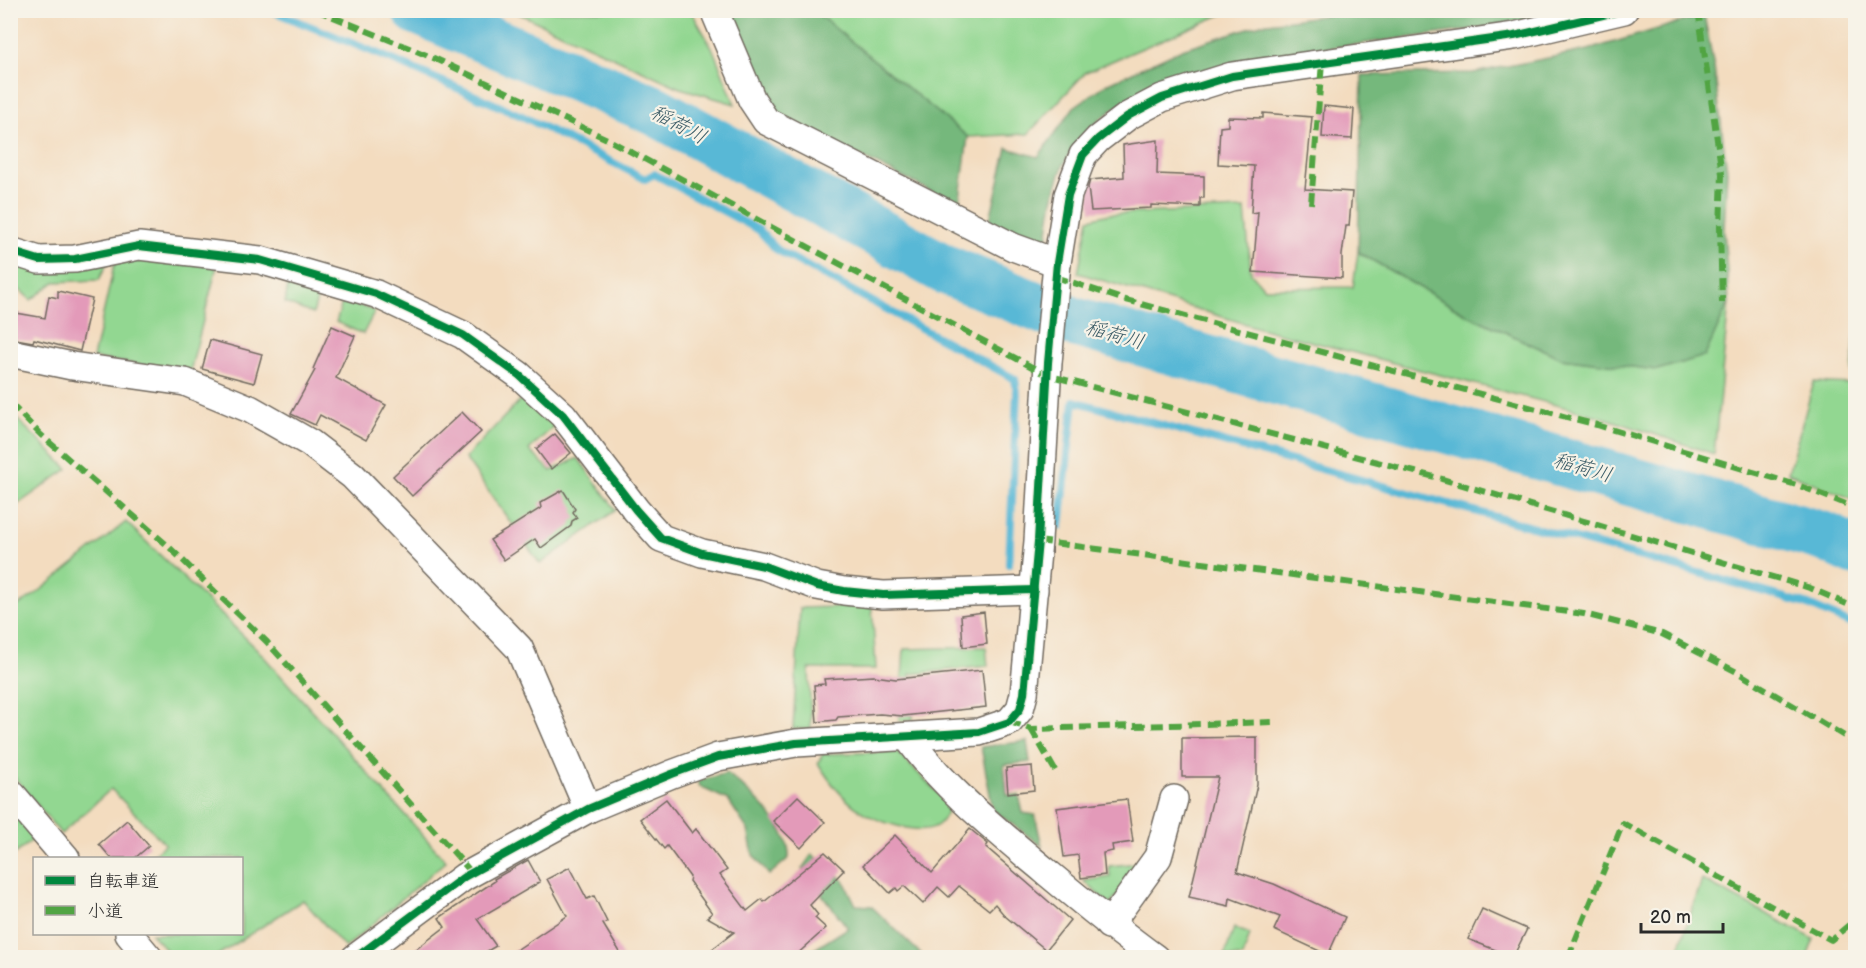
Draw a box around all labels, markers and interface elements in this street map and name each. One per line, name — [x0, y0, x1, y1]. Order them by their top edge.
water label: 稲荷川 — [646, 100, 711, 150]
water label: 稲荷川 — [1083, 315, 1147, 355]
water label: 稲荷川 — [1551, 448, 1615, 488]
legend — [33, 857, 243, 935]
text: 自転車道 — [87, 871, 159, 892]
scale bar — [1641, 896, 1724, 934]
text: 小道 — [87, 901, 123, 922]
text: 20 m — [1650, 907, 1691, 928]

